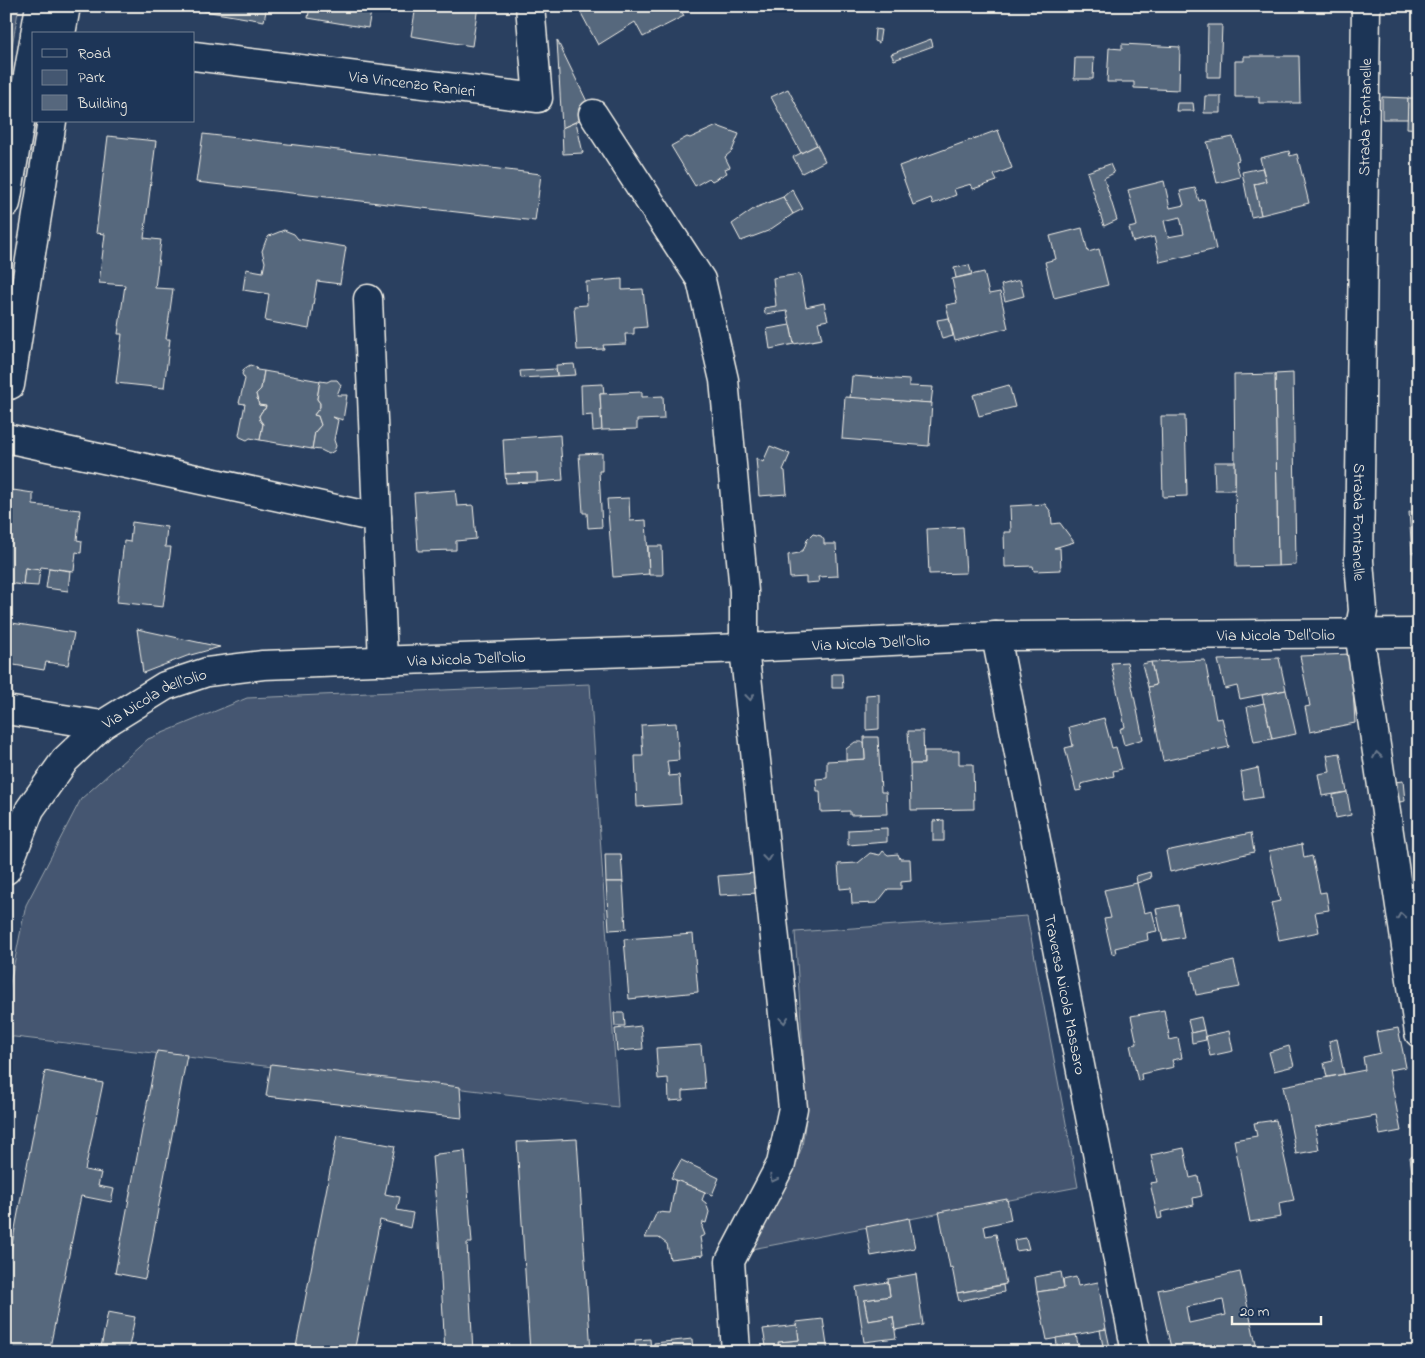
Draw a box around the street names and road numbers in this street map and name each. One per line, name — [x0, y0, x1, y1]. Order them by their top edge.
street label: Strada Fontanelle — [1353, 57, 1379, 176]
street label: Via Vincenzo Ranieri — [346, 65, 477, 104]
street label: Strada Fontanelle — [1345, 463, 1371, 583]
street label: Via Nicola Dell'Olio — [1216, 624, 1335, 648]
street label: Via Nicola Dell'Olio — [810, 629, 931, 659]
street label: Via Nicola Dell'Olio — [406, 646, 526, 674]
street label: Via Nicola dell'Olio — [97, 663, 210, 737]
street label: Traversa Nicola Massaro — [1037, 912, 1091, 1077]

